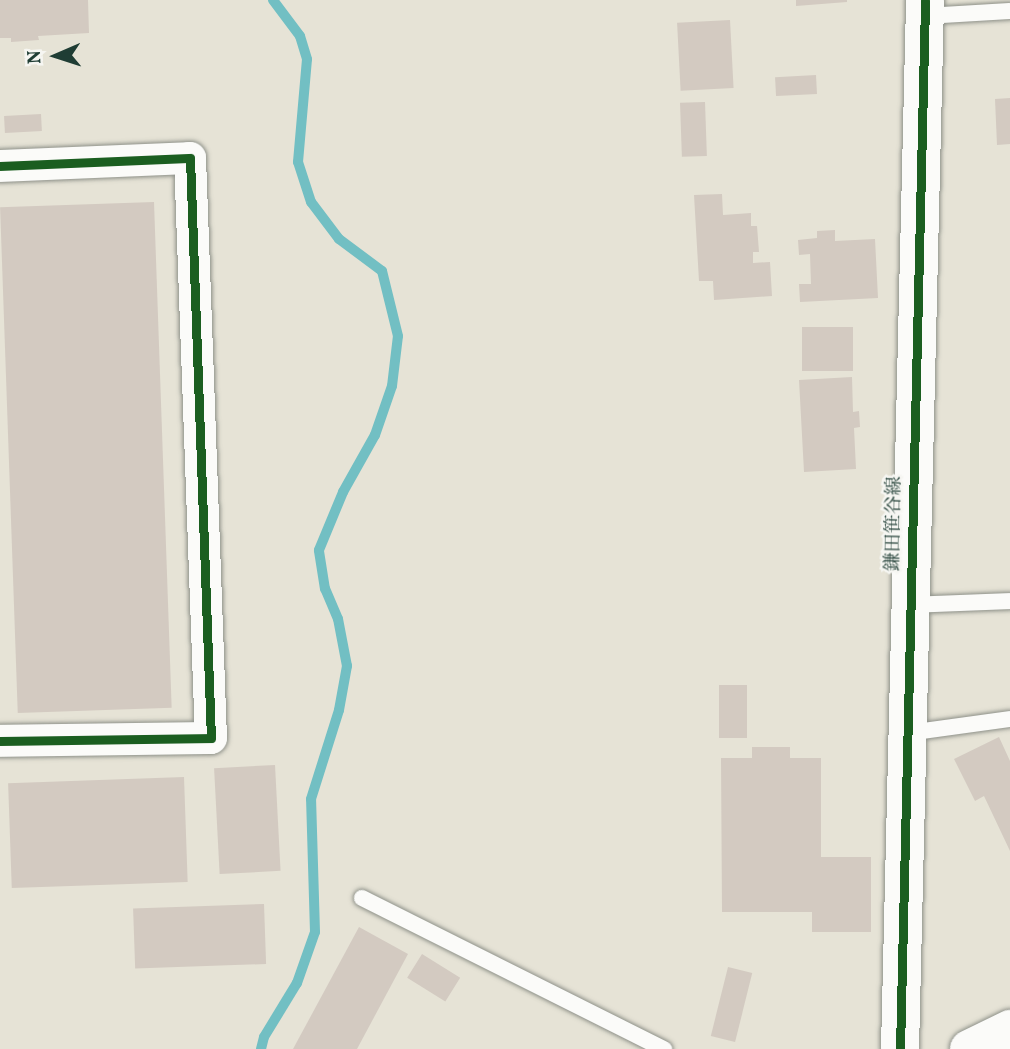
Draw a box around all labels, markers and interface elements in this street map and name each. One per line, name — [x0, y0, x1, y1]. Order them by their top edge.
north arrow — [21, 21, 91, 91]
text: N — [22, 50, 48, 65]
street label: 鎌田笹谷線 — [883, 476, 907, 572]

